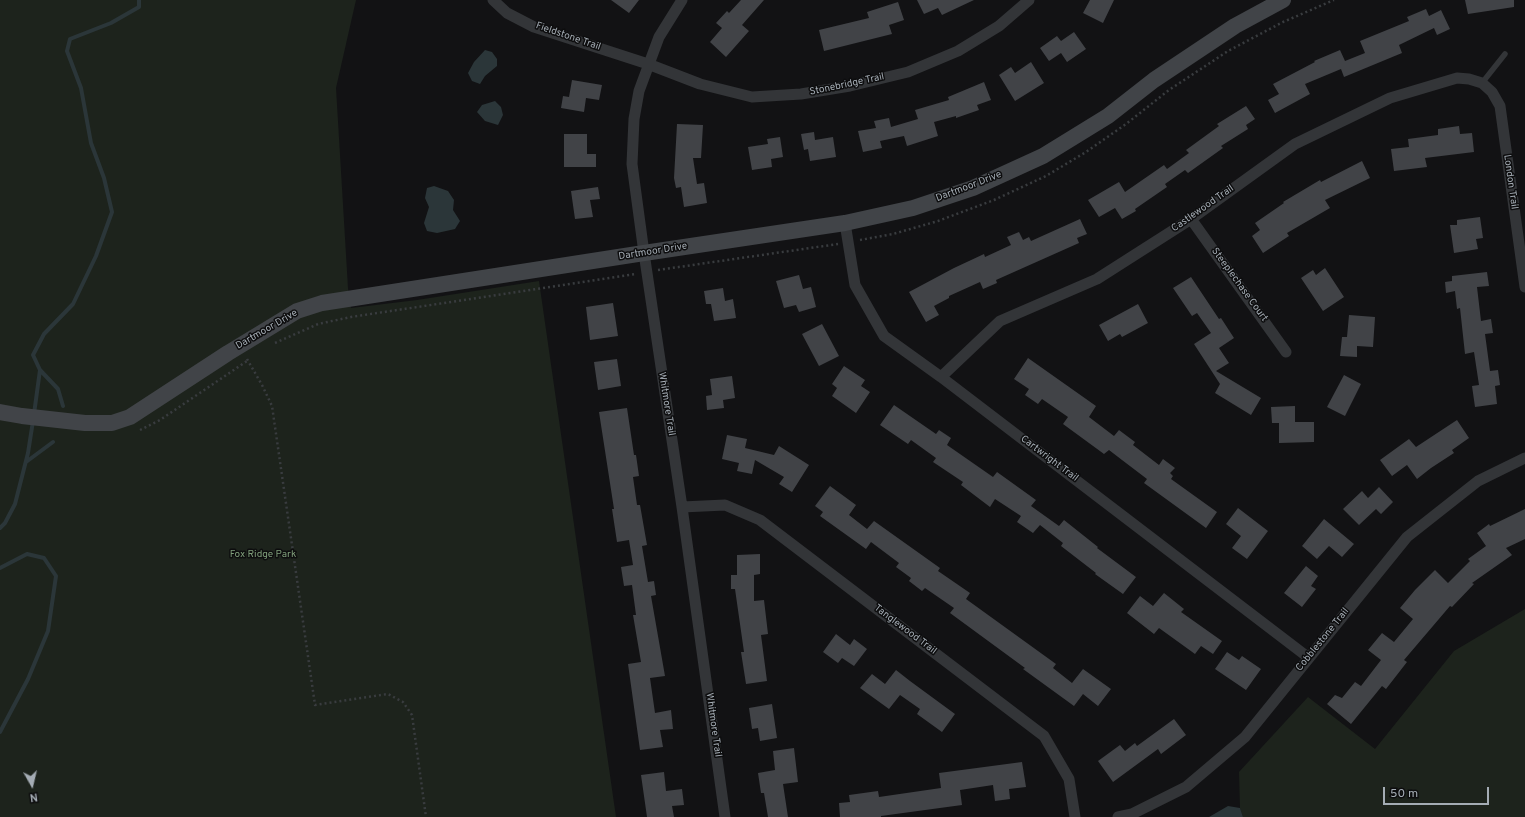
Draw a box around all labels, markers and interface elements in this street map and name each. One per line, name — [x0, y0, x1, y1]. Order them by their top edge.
street label: Fieldstone Trail — [534, 20, 602, 54]
street label: Stonebridge Trail — [808, 71, 886, 99]
street label: London Trail — [1500, 154, 1520, 210]
street label: Dartmoor Drive — [935, 169, 1003, 205]
street label: Castlewood Trail — [1170, 183, 1236, 235]
street label: Dartmoor Drive — [618, 241, 688, 263]
street label: Steeplechase Court — [1208, 246, 1270, 324]
street label: Dartmoor Drive — [234, 307, 300, 353]
street label: Whitmore Trail — [655, 371, 677, 437]
street label: Cartwright Trail — [1018, 433, 1080, 485]
park label: Fox Ridge Park — [230, 549, 296, 561]
street label: Tanglewood Trail — [871, 603, 939, 657]
street label: Cobblestone Trail — [1294, 606, 1352, 674]
street label: Whitmore Trail — [703, 692, 723, 758]
north arrow — [12, 765, 52, 805]
scale bar — [1385, 779, 1491, 805]
text: 50 m — [1390, 786, 1418, 802]
text: N — [29, 789, 39, 804]

